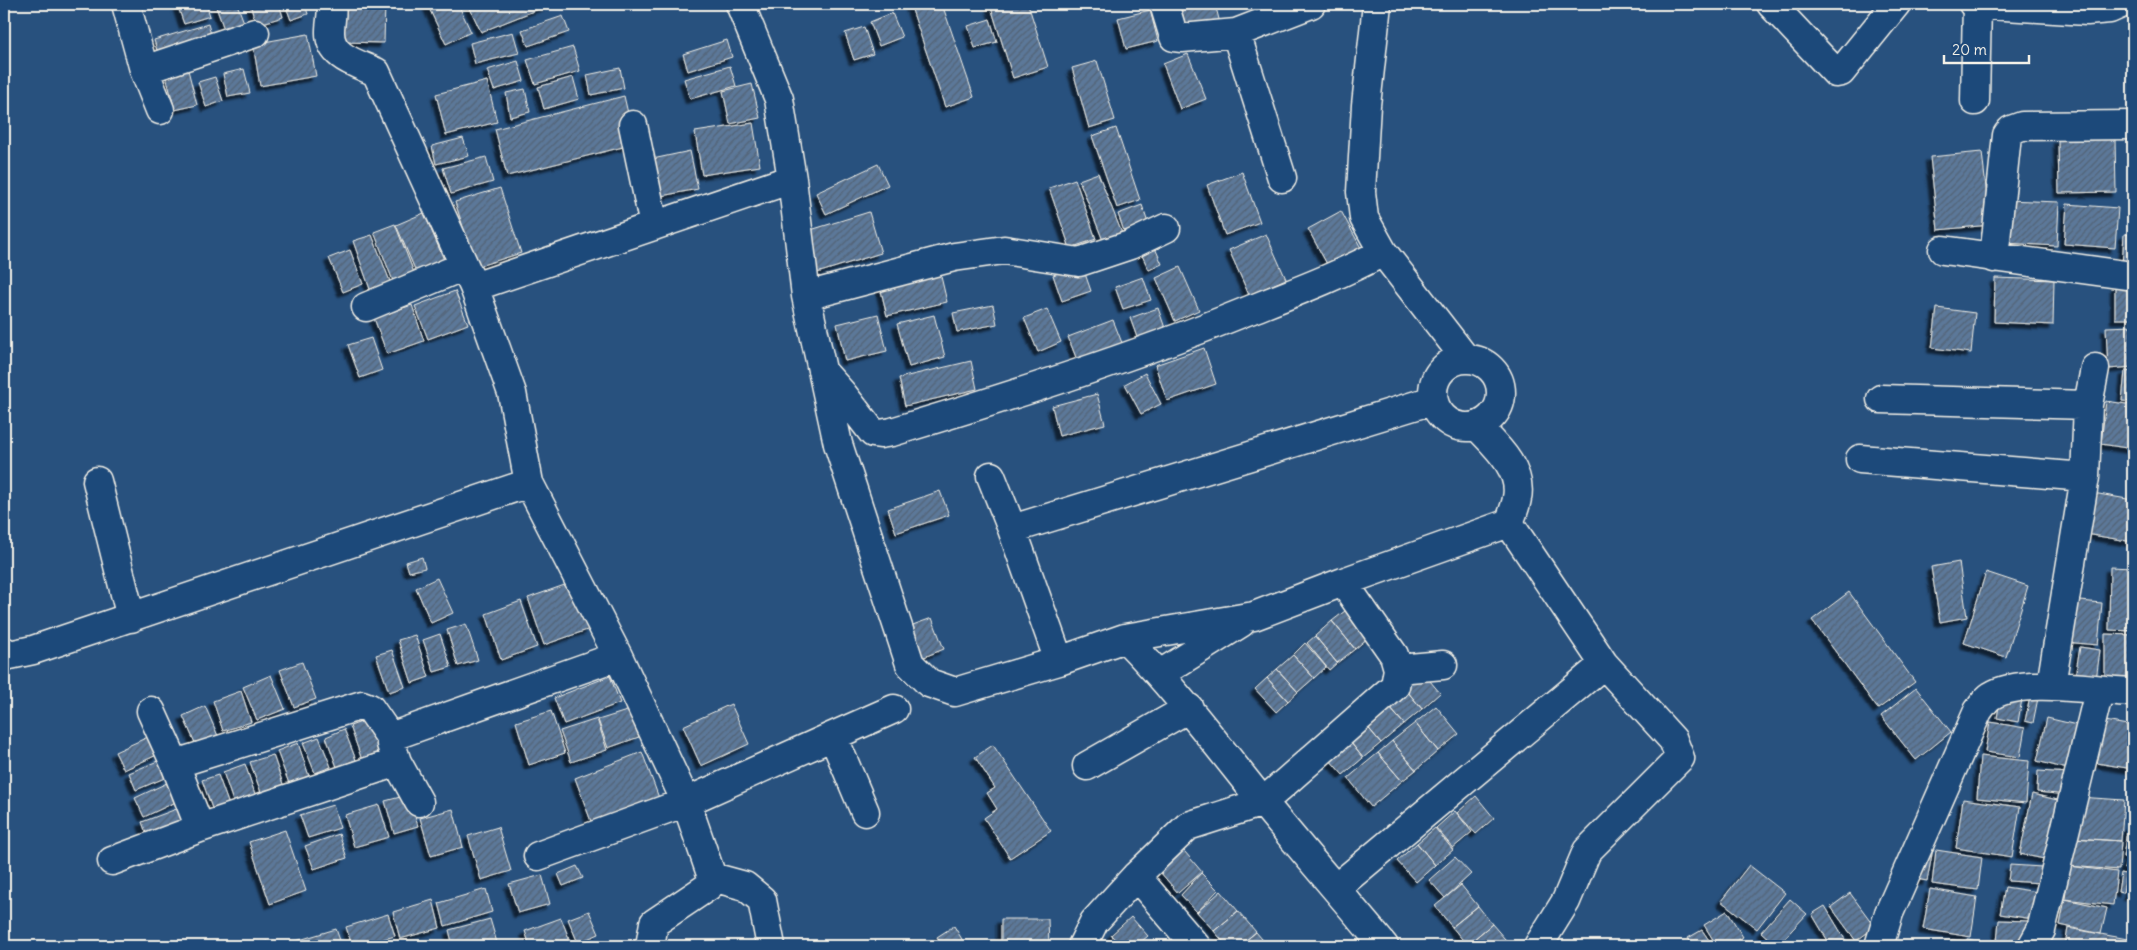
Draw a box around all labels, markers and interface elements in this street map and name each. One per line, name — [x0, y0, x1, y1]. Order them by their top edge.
scale bar — [1944, 32, 2030, 64]
text: 20 m — [1952, 40, 1987, 59]

